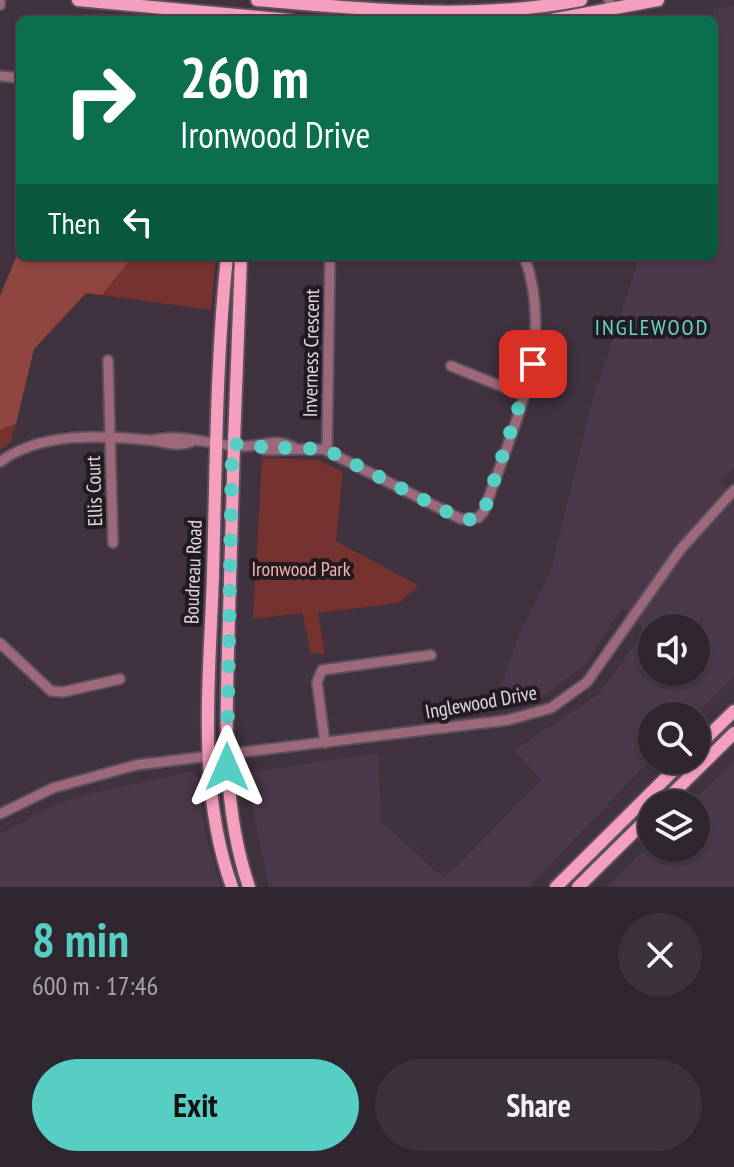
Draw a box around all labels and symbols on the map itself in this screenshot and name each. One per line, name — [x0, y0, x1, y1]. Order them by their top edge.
street label: Inverness Crescent — [297, 288, 325, 417]
district label: INGLEWOOD — [595, 313, 709, 341]
pin — [499, 330, 567, 398]
street label: Ellis Court — [80, 455, 108, 527]
street label: Boudreau Road — [178, 519, 208, 625]
park label: Ironwood Park — [251, 556, 351, 582]
street label: Inglewood Drive — [423, 679, 539, 725]
position arrow — [185, 725, 269, 809]

